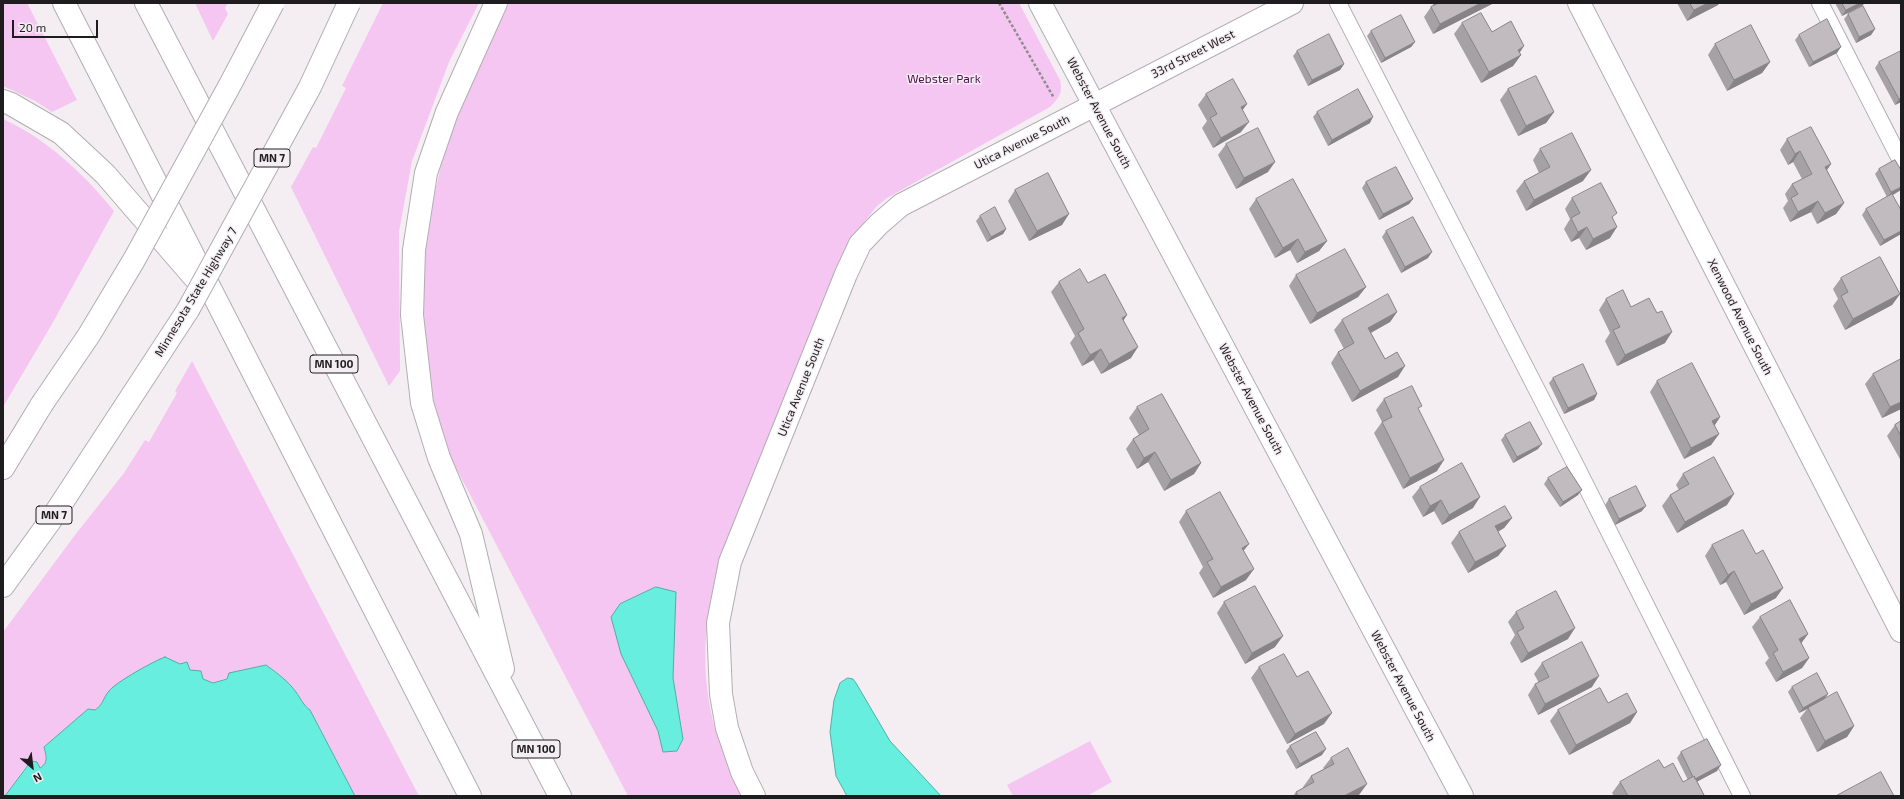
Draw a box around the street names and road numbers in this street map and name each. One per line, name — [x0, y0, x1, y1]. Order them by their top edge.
street label: 33rd Street West — [1149, 27, 1237, 81]
street label: Webster Avenue South — [1064, 55, 1134, 171]
street label: Utica Avenue South — [972, 112, 1072, 172]
road number: MN 7 — [254, 149, 290, 167]
street label: Minnesota State Highway 7 — [152, 225, 240, 359]
street label: Xenwood Avenue South — [1704, 256, 1776, 378]
street label: Utica Avenue South — [775, 335, 827, 439]
street label: Webster Avenue South — [1216, 341, 1286, 457]
road number: MN 100 — [310, 355, 358, 373]
road number: MN 7 — [36, 506, 72, 524]
street label: Webster Avenue South — [1368, 628, 1438, 744]
road number: MN 100 — [512, 740, 560, 758]

